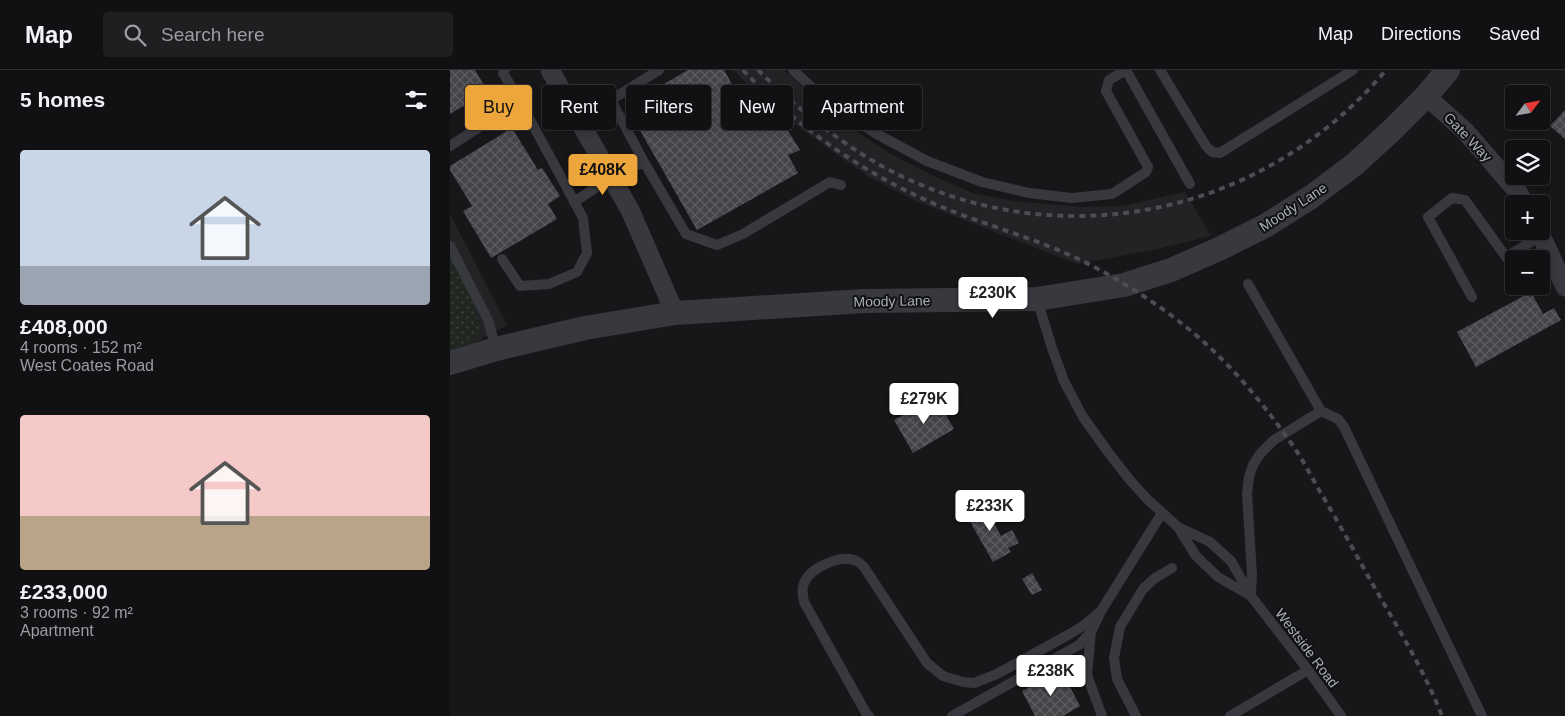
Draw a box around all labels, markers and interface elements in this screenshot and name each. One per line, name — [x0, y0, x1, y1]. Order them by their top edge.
search box — [103, 12, 453, 57]
text: Map — [25, 21, 73, 48]
icon: search — [121, 21, 149, 49]
text: Search here — [161, 24, 265, 45]
text: Map — [1318, 24, 1353, 44]
text: Directions — [1381, 24, 1461, 44]
text: Saved — [1489, 24, 1540, 44]
chip: Buy — [465, 85, 532, 130]
chip: Rent — [542, 85, 616, 130]
chip: Filters — [626, 85, 711, 130]
chip: New — [721, 85, 793, 130]
chip: Apartment — [803, 85, 922, 130]
north arrow — [1505, 85, 1550, 130]
map controls — [1505, 85, 1550, 295]
icon: filters — [402, 86, 430, 114]
text: 5 homes — [20, 88, 105, 111]
street label: Gate Way — [1441, 109, 1495, 165]
button: layers — [1505, 140, 1550, 185]
pin: £408K — [568, 154, 638, 196]
text: £408K — [579, 161, 627, 178]
street label: Moody Lane — [1256, 179, 1330, 235]
icon: home — [180, 183, 270, 273]
button: + — [1505, 195, 1550, 240]
button: − — [1505, 250, 1550, 295]
pin: £230K — [958, 276, 1028, 319]
text: £230K — [969, 284, 1017, 301]
street label: Moody Lane — [853, 292, 931, 310]
text: £408,000 — [20, 315, 108, 338]
text: 4 rooms · 152 m² — [20, 339, 142, 356]
text: West Coates Road — [20, 357, 154, 374]
pin: £279K — [889, 382, 959, 425]
text: £279K — [900, 390, 948, 407]
icon: home — [180, 448, 270, 538]
pin: £233K — [955, 490, 1025, 532]
text: £233K — [966, 497, 1014, 514]
text: £233,000 — [20, 580, 108, 603]
text: 3 rooms · 92 m² — [20, 604, 133, 621]
street label: Westside Road — [1272, 605, 1342, 691]
text: Apartment — [20, 622, 94, 639]
pin: £238K — [1016, 654, 1086, 697]
text: £238K — [1027, 662, 1075, 679]

